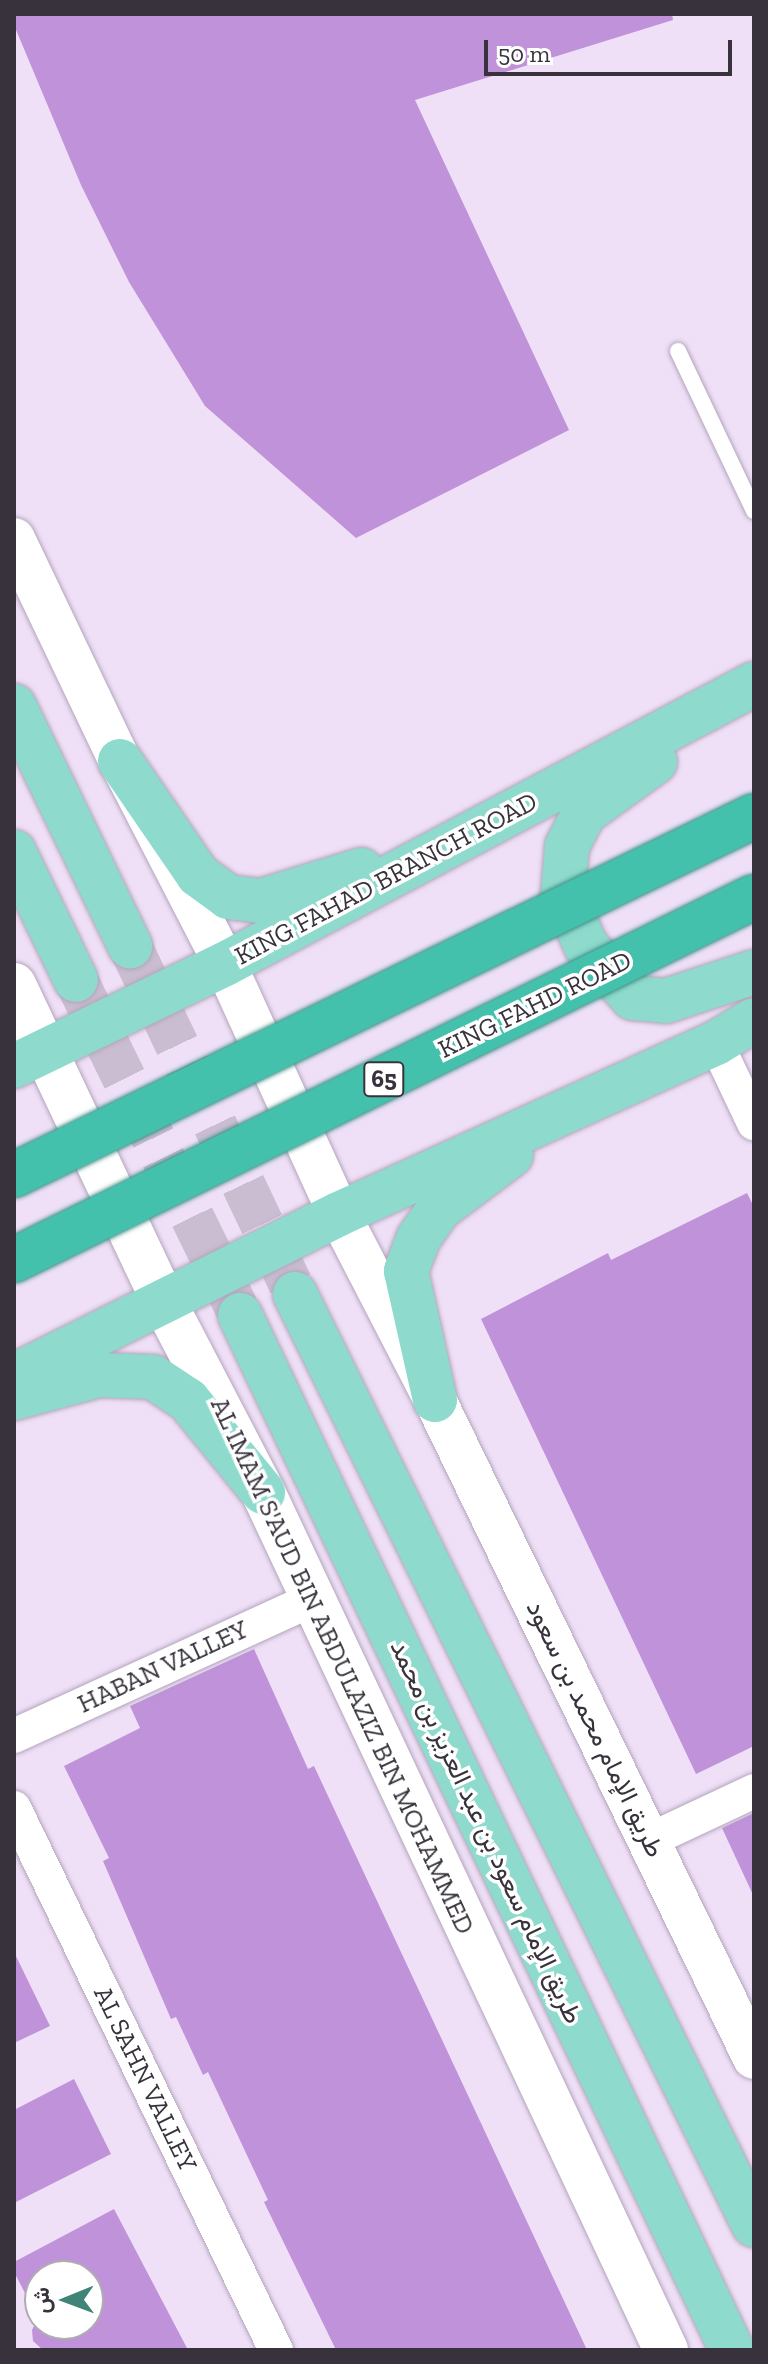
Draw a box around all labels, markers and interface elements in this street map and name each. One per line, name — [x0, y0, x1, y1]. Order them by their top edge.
scale bar — [488, 24, 736, 74]
text: 50 m — [498, 39, 550, 68]
street label: KING FAHAD BRANCH ROAD — [230, 786, 542, 972]
street label: KING FAHD ROAD — [433, 945, 637, 1065]
road number: 65 — [362, 1059, 406, 1099]
street label: AL IMAM S'AUD BIN ABDULAZIZ BIN MOHAMMED — [203, 1392, 481, 1940]
street label: طريق الإمام محمد بن سعود — [519, 1596, 671, 1862]
street label: HABAN VALLEY — [73, 1614, 253, 1720]
street label: طريق الإمام سعود بن عبد العزيز بن محمد — [383, 1635, 589, 2029]
street label: AL SAHN VALLEY — [86, 1981, 204, 2177]
north arrow — [24, 2260, 104, 2340]
text: ش — [28, 2287, 55, 2314]

